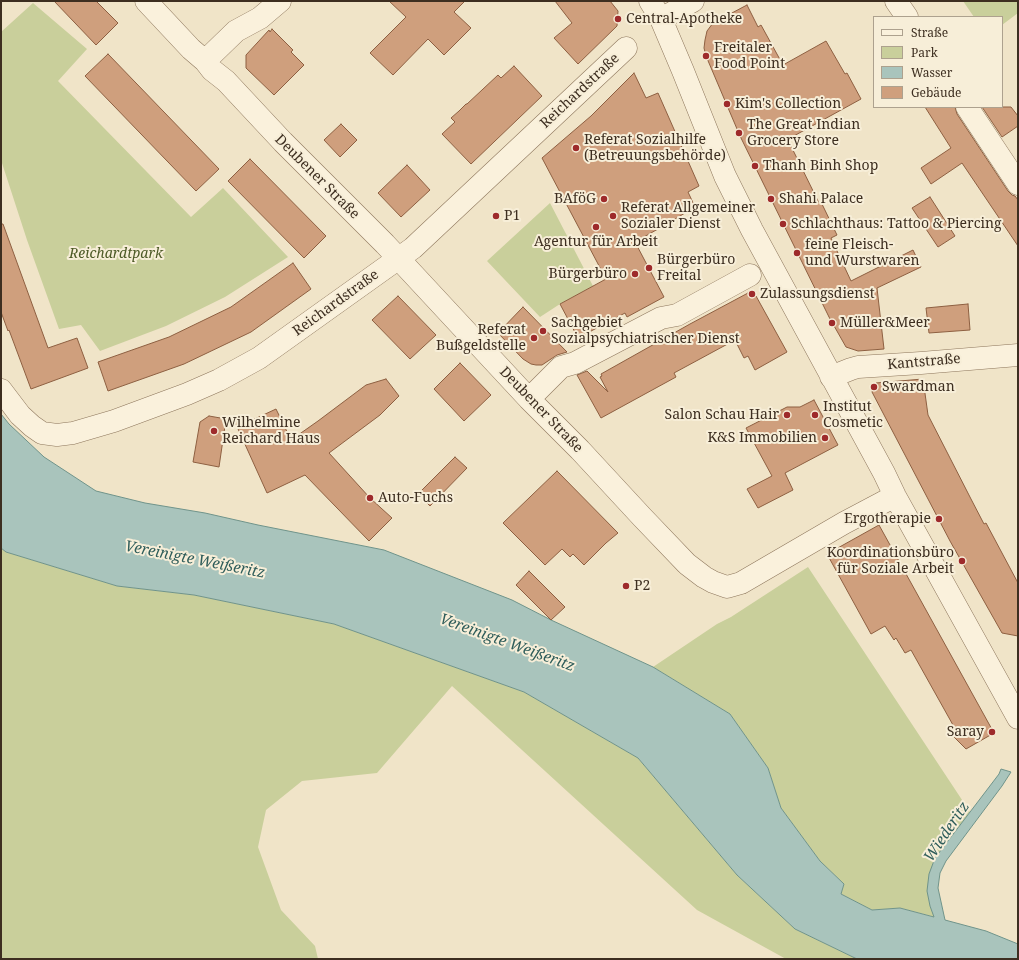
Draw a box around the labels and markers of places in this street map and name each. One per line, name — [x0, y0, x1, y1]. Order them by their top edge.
place label: Central-Apotheke — [626, 11, 742, 27]
marker: Central-Apotheke — [613, 14, 623, 24]
place label: Freitaler Food Point — [714, 40, 785, 72]
marker: Freitaler Food Point — [701, 51, 711, 61]
place label: Kim's Collection — [735, 96, 841, 112]
marker: Kim's Collection — [722, 99, 732, 109]
place label: The Great Indian Grocery Store — [747, 117, 860, 150]
marker: The Great Indian Grocery Store — [734, 128, 744, 138]
place label: Referat Sozialhilfe (Betreuungsbehörde) — [584, 132, 726, 164]
marker: Referat Sozialhilfe (Betreuungsbehörde) — [571, 143, 581, 153]
place label: Thanh Binh Shop — [763, 158, 878, 174]
marker: Thanh Binh Shop — [750, 161, 760, 171]
place label: BAföG — [554, 191, 596, 207]
place label: Shahi Palace — [779, 191, 863, 207]
marker: BAföG — [599, 194, 609, 204]
marker: Shahi Palace — [766, 194, 776, 204]
place label: Referat Allgemeiner Sozialer Dienst — [621, 200, 755, 232]
place label: P1 — [504, 208, 520, 224]
marker: P1 — [491, 211, 501, 221]
marker: Referat Allgemeiner Sozialer Dienst — [608, 211, 618, 221]
place label: Schlachthaus: Tattoo & Piercing — [791, 216, 1002, 232]
marker: Schlachthaus: Tattoo & Piercing — [778, 219, 788, 229]
marker: Agentur für Arbeit — [591, 222, 601, 232]
place label: Agentur für Arbeit — [534, 234, 658, 250]
place label: feine Fleisch- und Wurstwaren — [805, 237, 920, 270]
marker: feine Fleisch- und Wurstwaren — [792, 248, 802, 258]
place label: Bürgerbüro Freital — [657, 252, 735, 284]
marker: Bürgerbüro Freital — [644, 263, 654, 273]
place label: Bürgerbüro — [549, 266, 627, 282]
marker: Bürgerbüro — [630, 269, 640, 279]
place label: Zulassungsdienst — [760, 286, 875, 302]
marker: Zulassungsdienst — [747, 289, 757, 299]
place label: Sachgebiet Sozialpsychiatrischer Dienst — [551, 315, 740, 348]
place label: Müller&Meer — [840, 315, 930, 331]
marker: Müller&Meer — [827, 318, 837, 328]
place label: Referat Bußgeldstelle — [436, 322, 526, 354]
marker: Sachgebiet Sozialpsychiatrischer Dienst — [538, 326, 548, 336]
marker: Referat Bußgeldstelle — [529, 333, 539, 343]
place label: Swardman — [882, 379, 955, 395]
marker: Swardman — [869, 382, 879, 392]
place label: Institut Cosmetic — [823, 399, 883, 432]
place label: Salon Schau Hair — [665, 407, 779, 423]
marker: Salon Schau Hair — [782, 410, 792, 420]
marker: Institut Cosmetic — [810, 410, 820, 420]
place label: Wilhelmine Reichard Haus — [222, 415, 320, 448]
marker: Wilhelmine Reichard Haus — [209, 426, 219, 436]
place label: K&S Immobilien — [707, 430, 817, 446]
marker: K&S Immobilien — [820, 433, 830, 443]
place label: Auto-Fuchs — [378, 490, 453, 506]
marker: Auto-Fuchs — [365, 493, 375, 503]
place label: Ergotherapie — [844, 511, 931, 527]
marker: Ergotherapie — [934, 514, 944, 524]
place label: Koordinationsbüro für Soziale Arbeit — [827, 545, 954, 578]
marker: Koordinationsbüro für Soziale Arbeit — [957, 556, 967, 566]
place label: P2 — [634, 578, 650, 594]
marker: P2 — [621, 581, 631, 591]
place label: Saray — [947, 724, 984, 740]
marker: Saray — [987, 727, 997, 737]

